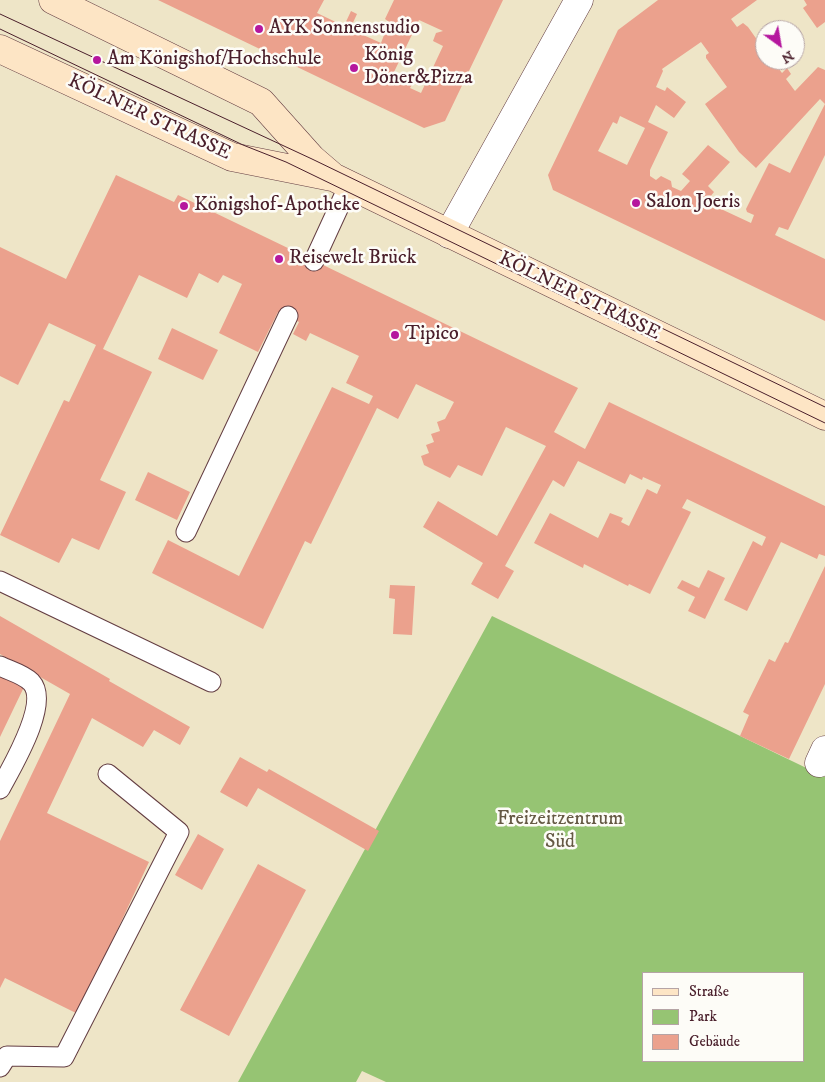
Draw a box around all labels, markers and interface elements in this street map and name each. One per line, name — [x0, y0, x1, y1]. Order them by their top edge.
place label: AYK Sonnenstudio — [269, 17, 420, 41]
north arrow — [755, 20, 805, 70]
marker: AYK Sonnenstudio — [253, 23, 265, 35]
place label: König Döner&Pizza — [364, 44, 473, 91]
text: N — [778, 46, 797, 68]
place label: Am Königshof/Hochschule — [107, 48, 321, 72]
marker: Am Königshof/Hochschule — [91, 54, 103, 66]
marker: König Döner&Pizza — [348, 62, 360, 74]
street label: KÖLNER STRASSE — [64, 70, 234, 166]
place label: Salon Joeris — [646, 191, 740, 215]
place label: Königshof-Apotheke — [194, 194, 360, 218]
marker: Salon Joeris — [630, 197, 642, 209]
marker: Königshof-Apotheke — [178, 200, 190, 212]
place label: Reisewelt Brück — [289, 247, 416, 271]
street label: KÖLNER STRASSE — [494, 247, 664, 347]
marker: Reisewelt Brück — [273, 253, 285, 265]
place label: Tipico — [405, 323, 459, 347]
marker: Tipico — [389, 329, 401, 341]
park label: Freizeitzentrum Süd — [497, 808, 623, 855]
legend — [642, 972, 805, 1062]
text: Straße — [689, 982, 729, 1001]
text: Park — [689, 1007, 717, 1026]
text: Gebäude — [689, 1032, 740, 1051]

